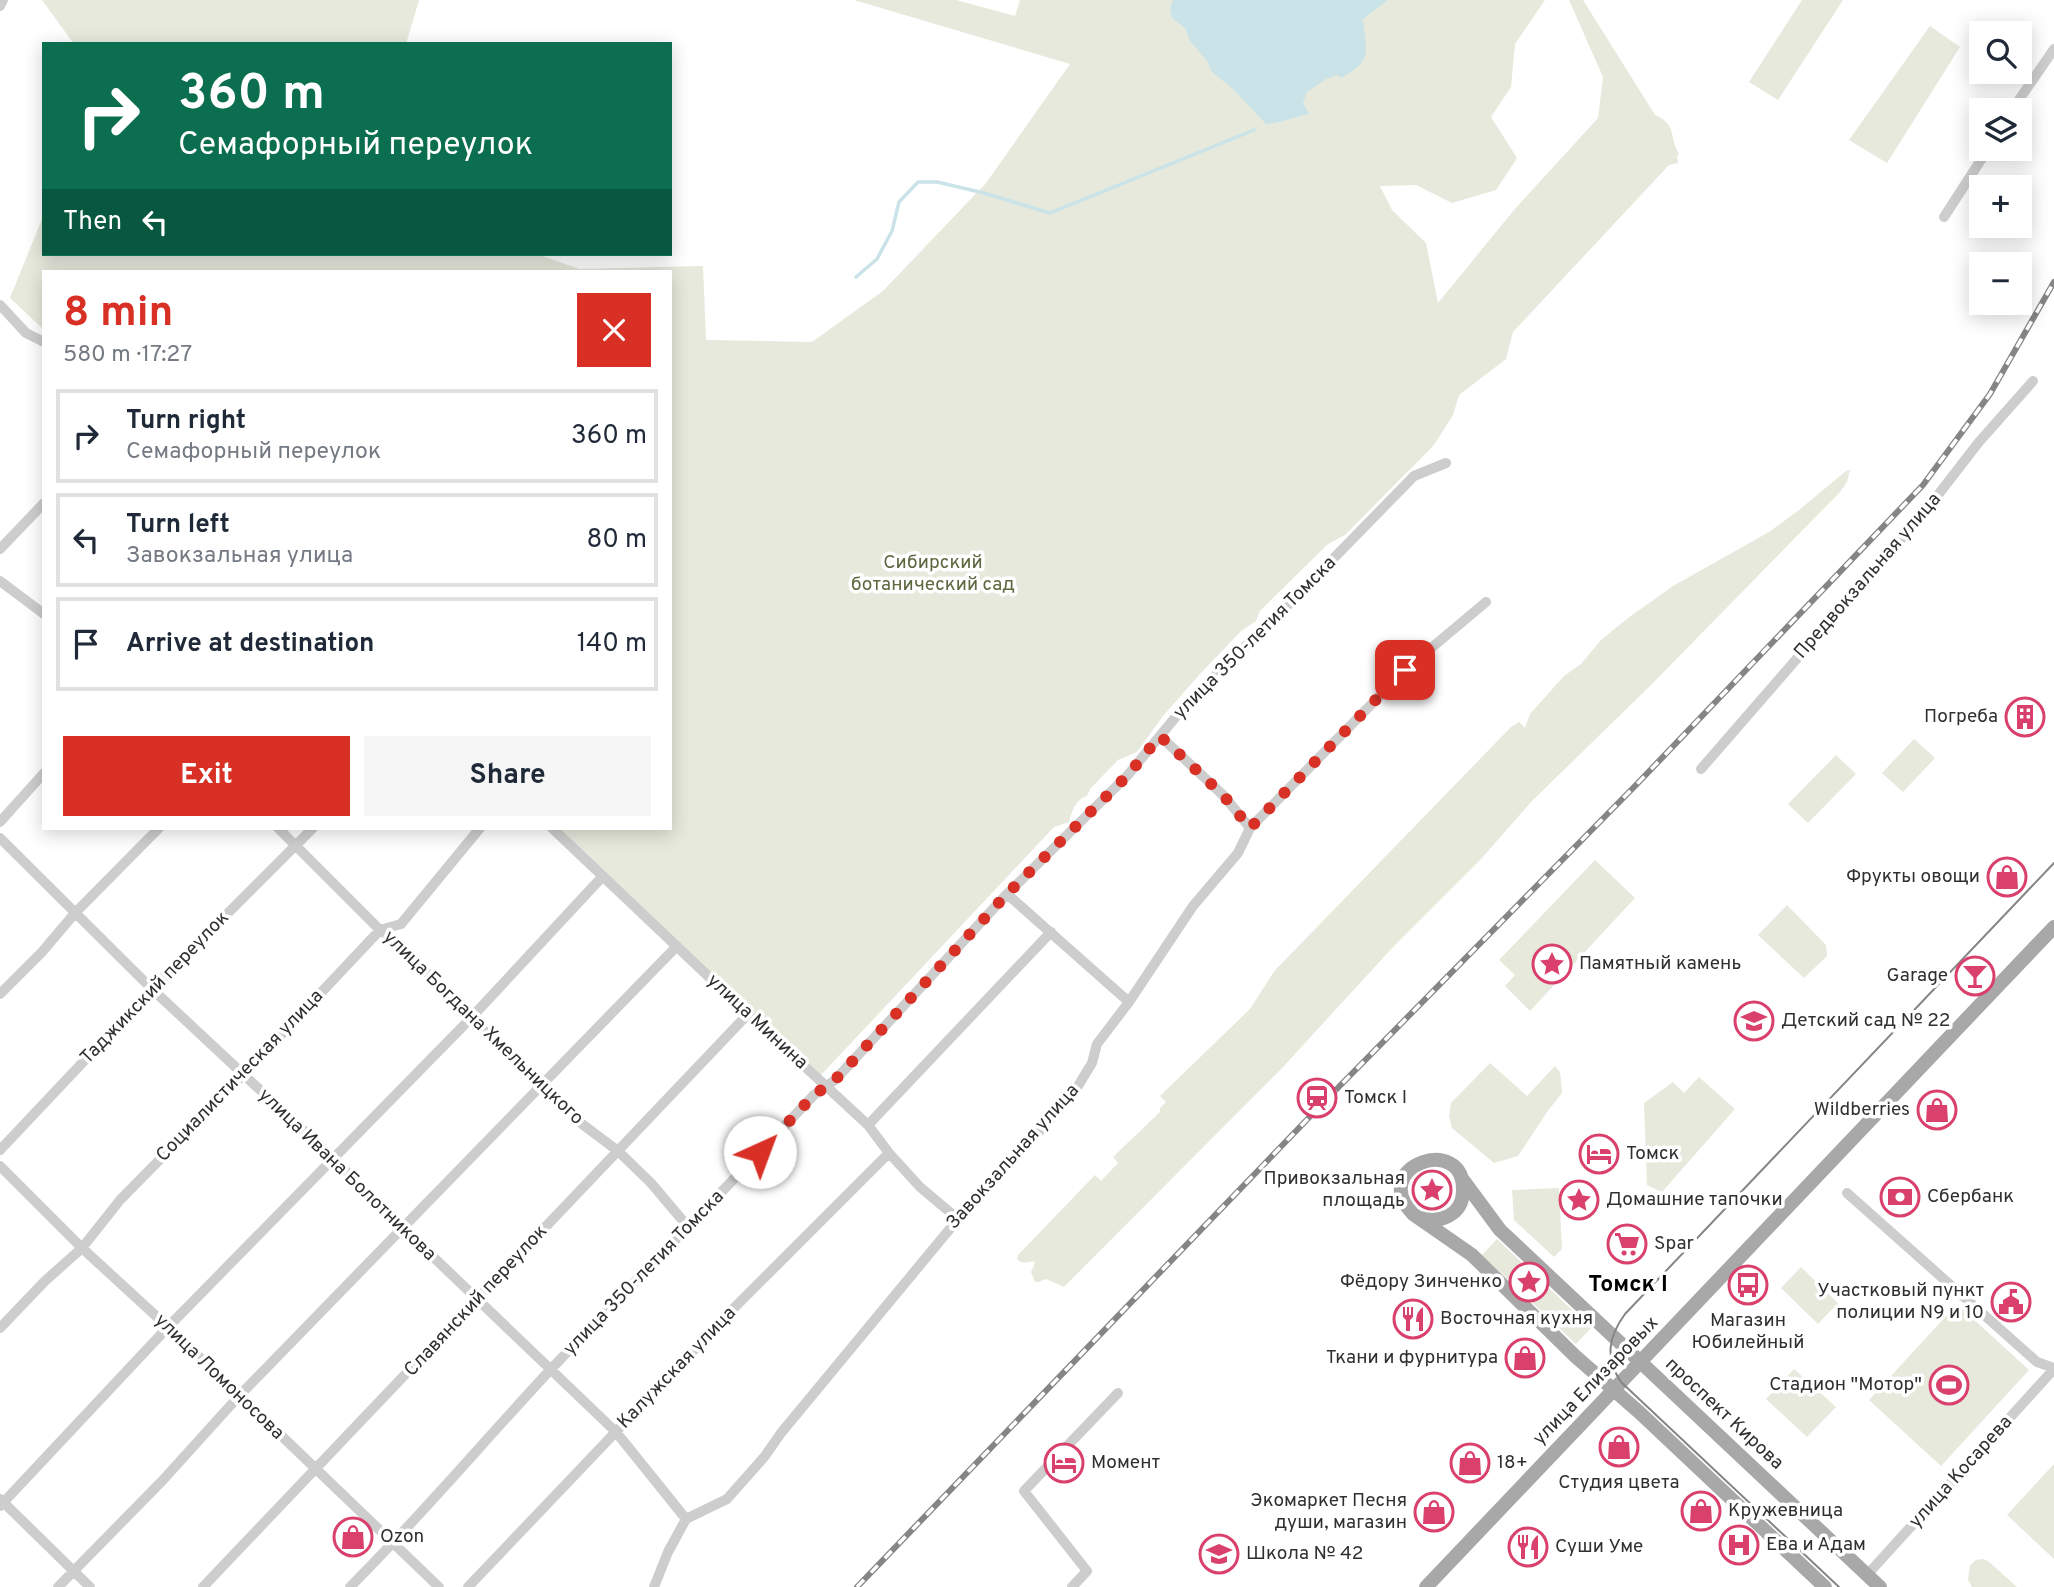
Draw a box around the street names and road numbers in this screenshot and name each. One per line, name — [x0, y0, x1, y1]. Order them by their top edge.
street label: Предвокзальная улица — [1789, 488, 1947, 664]
street label: улица 350-летия Томска — [1168, 551, 1342, 725]
street label: Таджикский переулок — [75, 906, 235, 1070]
street label: улица Богдана Хмельницкого — [378, 926, 588, 1130]
street label: улица Минина — [701, 969, 813, 1075]
street label: Социалистическая улица — [151, 985, 329, 1167]
street label: Завокзальная улица — [941, 1079, 1085, 1235]
street label: улица Ивана Болотникова — [253, 1084, 441, 1266]
street label: улица 350-летия Томска — [559, 1185, 729, 1361]
street label: Славянский переулок — [399, 1220, 553, 1382]
street label: Калужская улица — [612, 1302, 742, 1434]
street label: улица Ломоносова — [149, 1309, 289, 1445]
street label: улица Елизаровых — [1528, 1311, 1664, 1451]
street label: проспект Кирова — [1660, 1353, 1788, 1475]
street label: улица Косарева — [1904, 1411, 2018, 1533]

